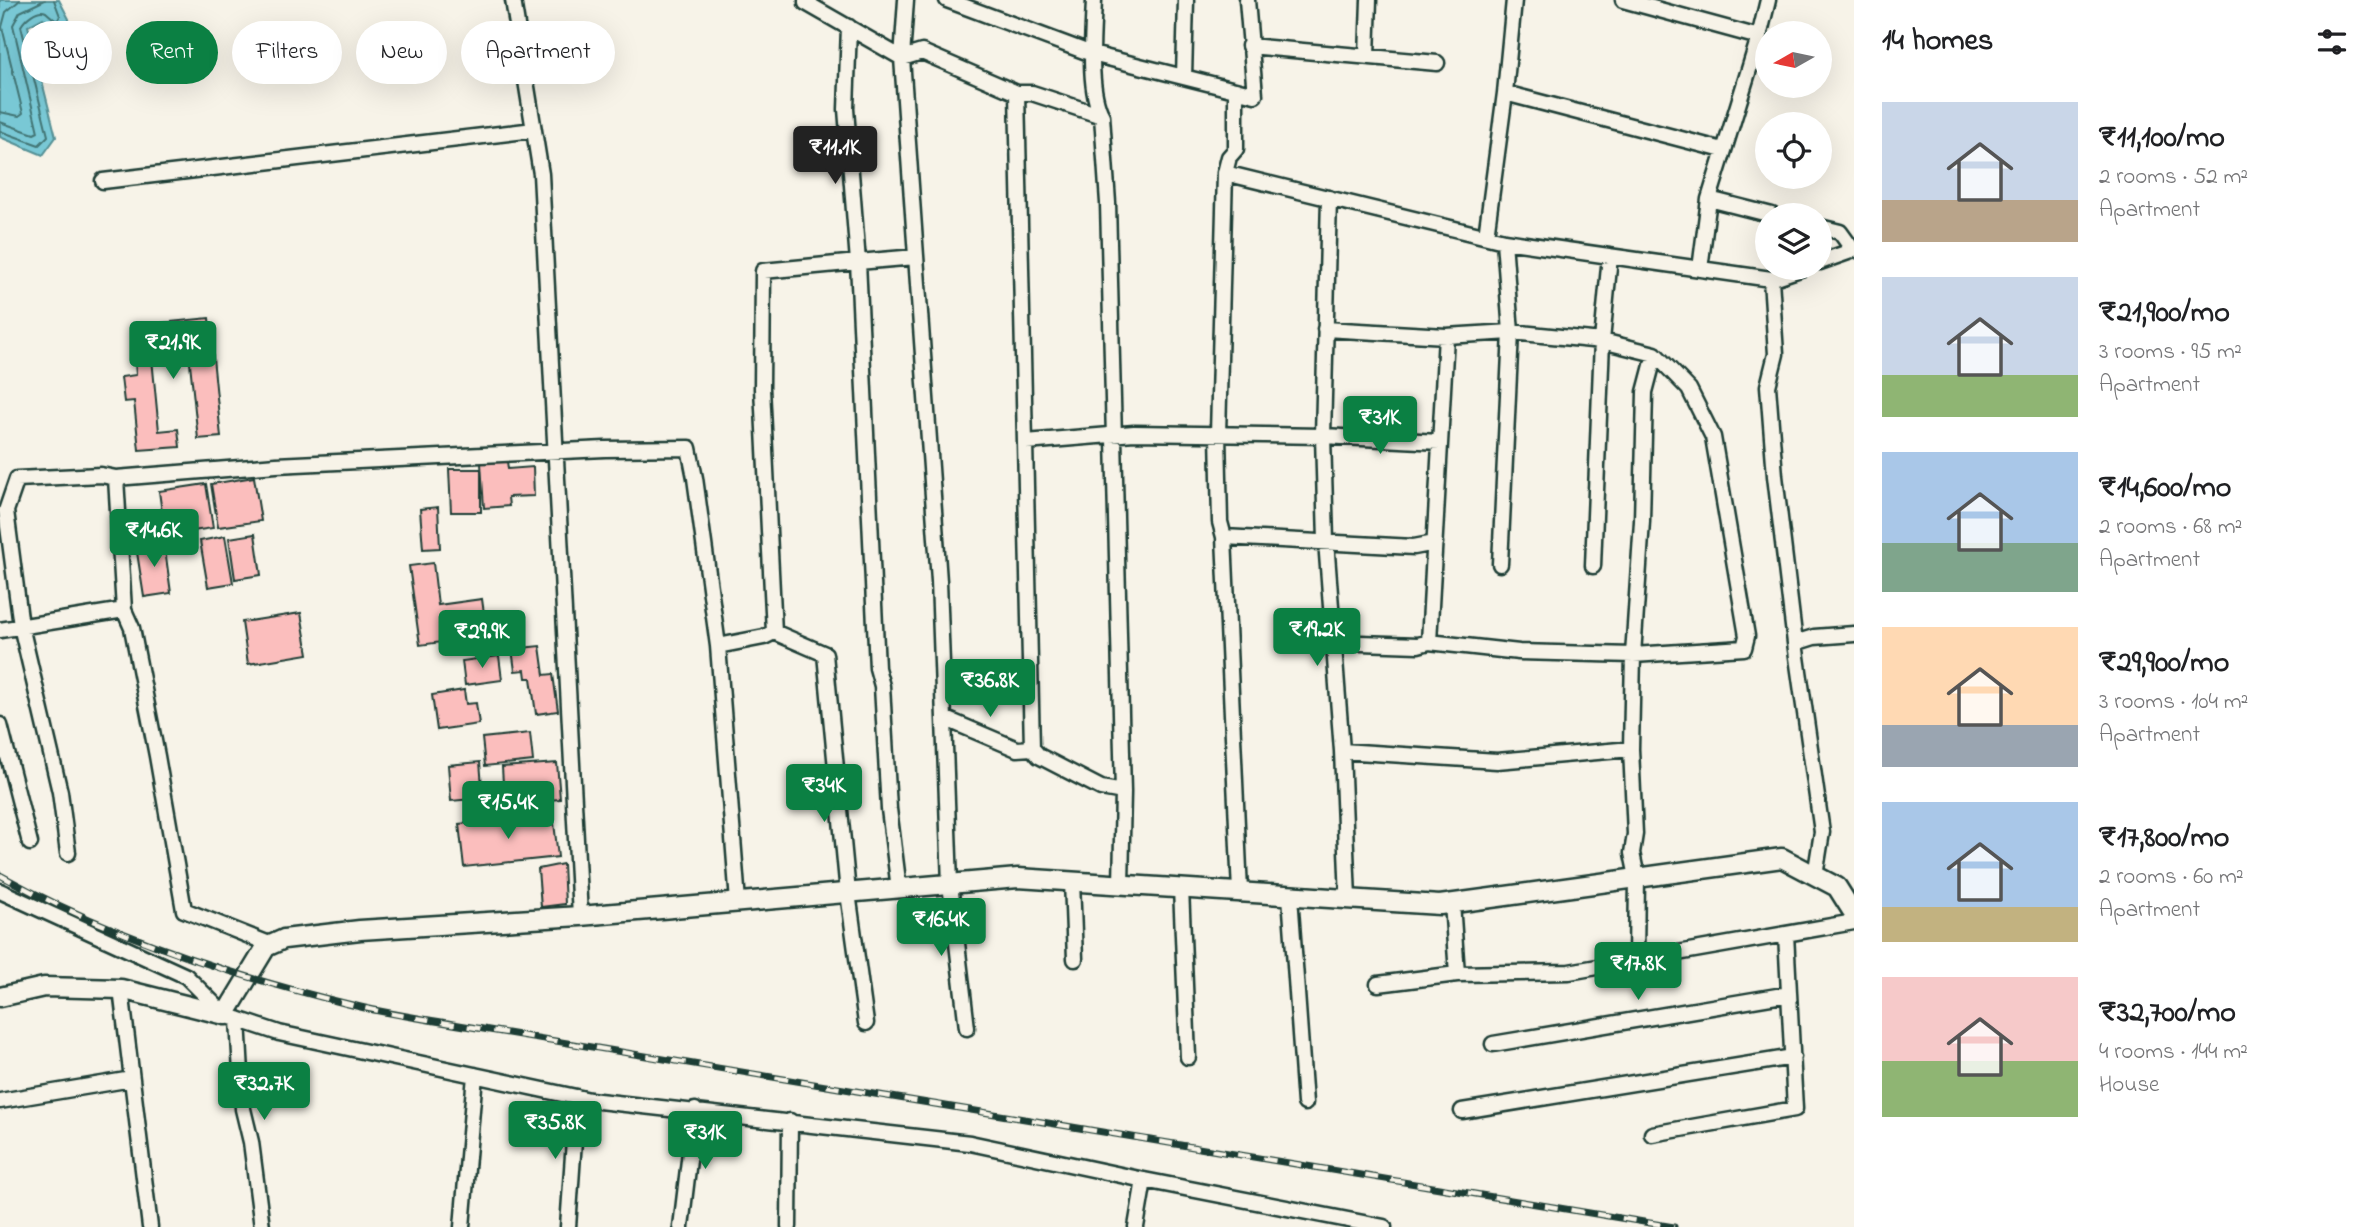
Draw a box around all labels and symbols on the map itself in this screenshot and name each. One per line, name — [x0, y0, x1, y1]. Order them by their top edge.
north arrow — [1755, 21, 1832, 98]
pin: ₹11.1K — [778, 127, 892, 186]
pin: ₹21.9K — [116, 322, 230, 381]
pin: ₹31K — [1339, 396, 1421, 456]
pin: ₹14.6K — [97, 510, 211, 569]
pin: ₹19.2K — [1260, 608, 1374, 668]
pin: ₹29.9K — [425, 610, 539, 670]
pin: ₹36.8K — [933, 660, 1047, 719]
pin: ₹34K — [783, 764, 865, 824]
pin: ₹15.4K — [451, 782, 565, 841]
pin: ₹16.4K — [884, 898, 998, 958]
pin: ₹17.8K — [1581, 942, 1695, 1002]
pin: ₹32.7K — [207, 1062, 321, 1122]
pin: ₹35.8K — [498, 1102, 612, 1161]
pin: ₹31K — [664, 1112, 746, 1171]

